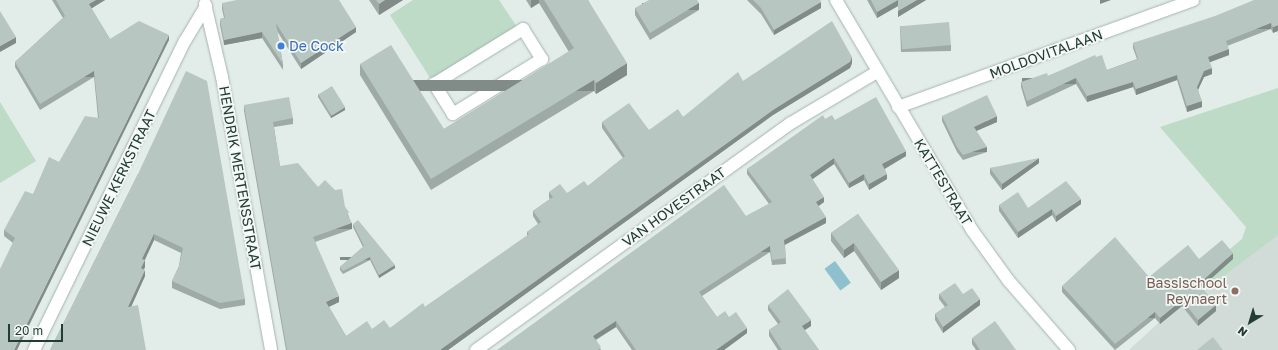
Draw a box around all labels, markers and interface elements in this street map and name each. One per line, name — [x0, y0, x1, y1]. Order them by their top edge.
street label: MOLDOVITALAAN — [987, 26, 1105, 82]
place label: De Cock — [289, 38, 344, 54]
marker: De Cock — [276, 41, 286, 51]
street label: HENDRIK MERTENSSTRAAT — [215, 84, 265, 272]
street label: NIEUWE KERKSTRAAT — [79, 107, 159, 249]
street label: KATTESTRAAT — [910, 136, 976, 228]
street label: VAN HOVESTRAAT — [619, 164, 729, 250]
place label: Bassischool Reynaert — [1146, 275, 1227, 308]
marker: Bassischool Reynaert — [1230, 286, 1240, 296]
north arrow — [1230, 302, 1270, 342]
scale bar — [10, 316, 65, 342]
text: 20 m — [15, 323, 43, 338]
text: N — [1235, 324, 1250, 340]

